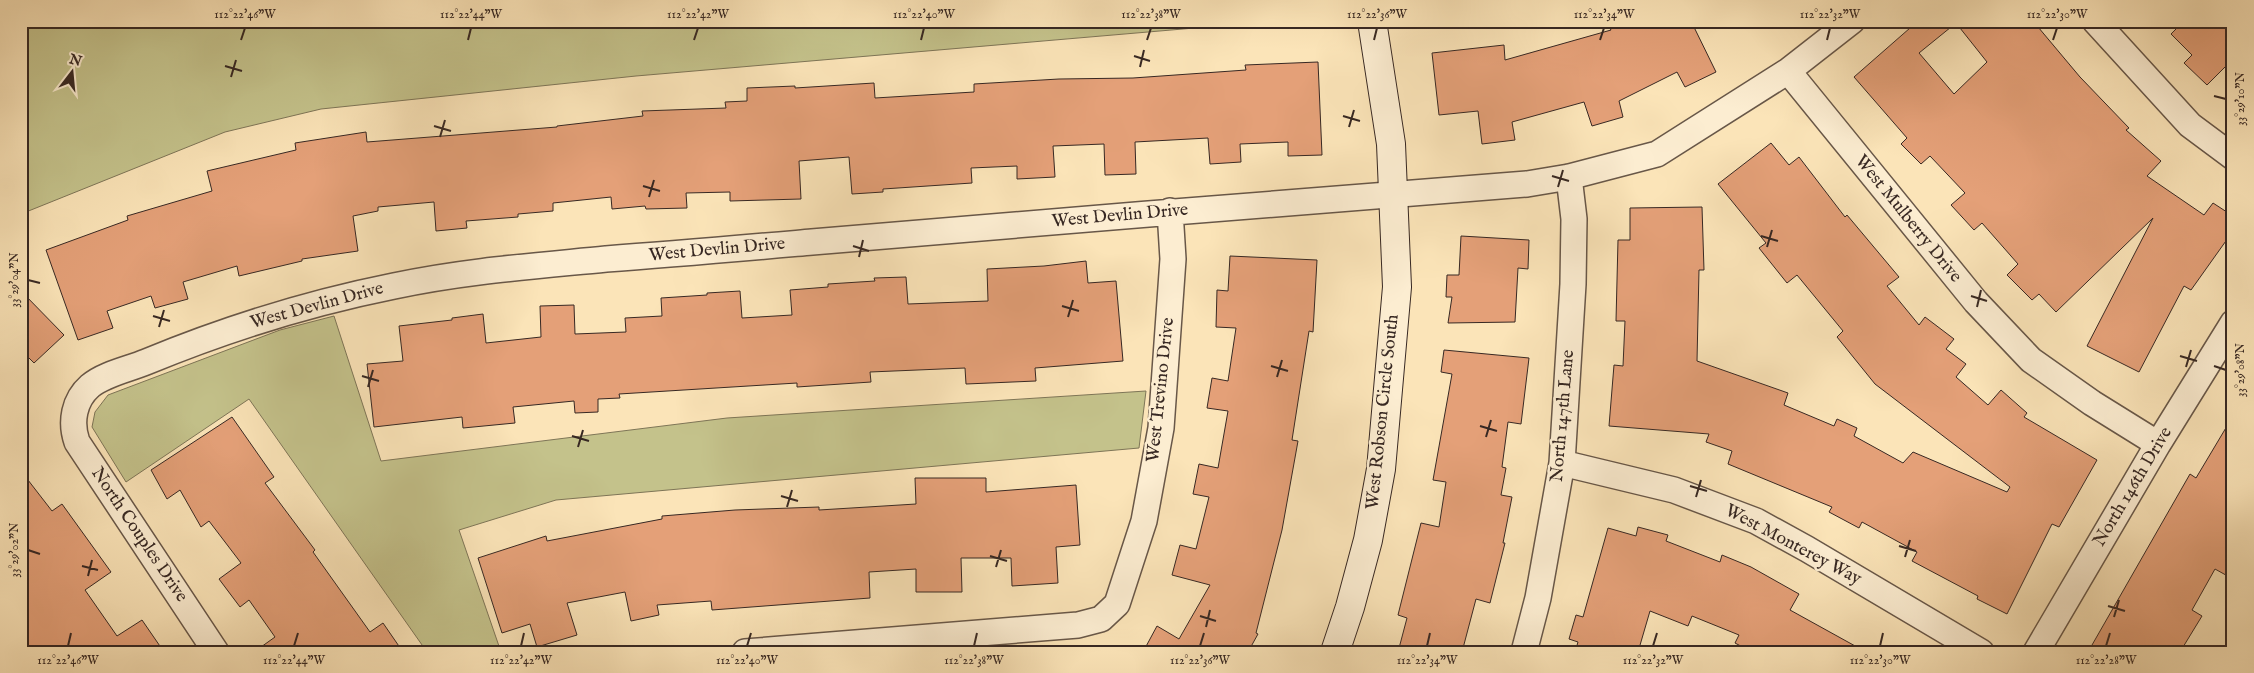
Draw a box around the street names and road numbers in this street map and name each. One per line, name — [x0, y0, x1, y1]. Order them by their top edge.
street label: West Mulberry Drive — [1849, 150, 1967, 288]
street label: West Devlin Drive — [1051, 199, 1189, 233]
street label: West Devlin Drive — [648, 233, 786, 267]
street label: West Devlin Drive — [248, 277, 386, 335]
street label: West Robson Circle South — [1361, 313, 1405, 511]
street label: West Trevino Drive — [1142, 316, 1180, 464]
street label: North 147th Lane — [1546, 349, 1580, 483]
street label: North 146th Drive — [2088, 423, 2178, 551]
street label: North Couples Drive — [85, 463, 193, 607]
street label: West Monterey Way — [1721, 499, 1865, 591]

